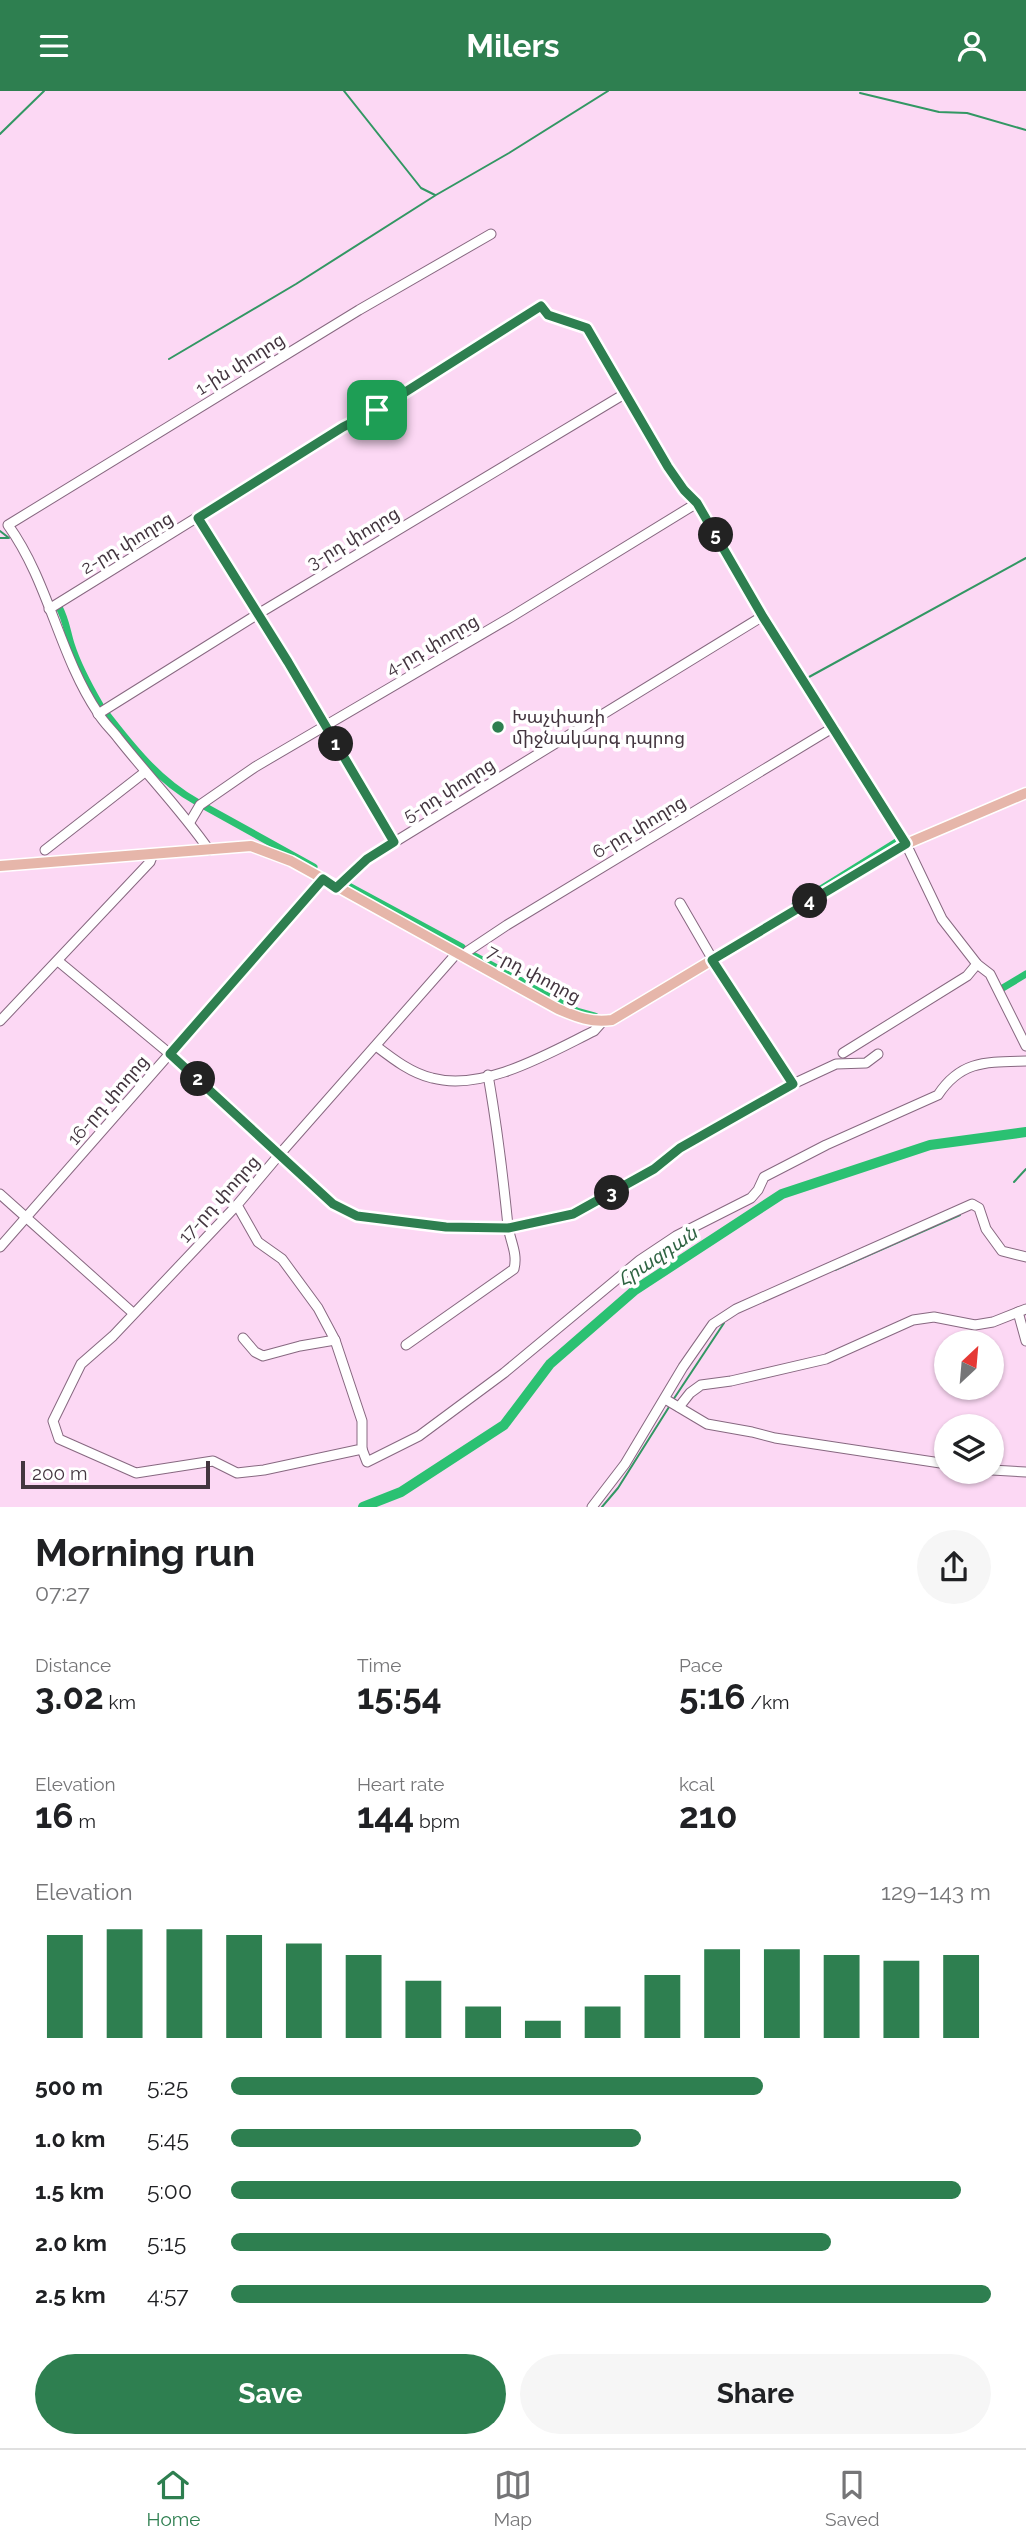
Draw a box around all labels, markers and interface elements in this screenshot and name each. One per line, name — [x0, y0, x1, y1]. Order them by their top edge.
icon: menu — [35, 27, 73, 65]
text: Milers — [466, 27, 560, 64]
icon: person — [953, 27, 991, 65]
street label: 1-ին փողոց — [192, 328, 288, 399]
pin — [347, 380, 407, 440]
icon: arrive — [358, 391, 396, 429]
street label: 3-րդ փողոց — [303, 502, 402, 573]
street label: 2-րդ փողոց — [77, 507, 176, 578]
pin: 5 — [698, 517, 734, 553]
text: 5 — [710, 523, 721, 545]
street label: 4-րդ փողոց — [382, 610, 482, 680]
place label: Խաչփառի միջնակարգ դպրոց — [512, 706, 685, 748]
marker: Խաչփառի միջնակարգ դպրոց — [490, 719, 506, 735]
pin: 1 — [318, 727, 354, 761]
text: 1 — [331, 732, 340, 754]
street label: 5-րդ փողոց — [399, 753, 498, 826]
street label: 6-րդ փողոց — [588, 791, 689, 863]
pin: 4 — [792, 883, 828, 919]
text: 4 — [804, 889, 815, 911]
street label: 7-րդ փողոց — [484, 940, 585, 1007]
street label: 16-րդ փողոց — [63, 1050, 152, 1149]
pin: 2 — [180, 1061, 216, 1097]
text: 2 — [192, 1067, 203, 1089]
street label: 17-րդ փողոց — [174, 1151, 263, 1247]
pin: 3 — [594, 1175, 630, 1211]
text: 3 — [606, 1181, 617, 1203]
water label: Հրազդան — [613, 1221, 703, 1291]
north arrow — [934, 1330, 1004, 1400]
map controls — [934, 1330, 1004, 1484]
button: layers — [934, 1414, 1004, 1484]
scale bar — [21, 1457, 210, 1489]
text: 200 m — [32, 1462, 87, 1484]
text: Morning run — [35, 1530, 255, 1575]
button: share — [917, 1530, 991, 1604]
text: 07:27 — [35, 1579, 90, 1606]
text: Distance — [35, 1654, 111, 1676]
text: Time — [357, 1654, 401, 1676]
text: Pace — [679, 1654, 723, 1676]
text: 3.02 — [35, 1676, 104, 1717]
text: 15:54 — [357, 1676, 442, 1717]
text: 5:16 — [679, 1676, 746, 1717]
text: km — [104, 1691, 136, 1713]
text: /km — [746, 1691, 789, 1713]
text: Elevation — [35, 1773, 116, 1795]
text: Heart rate — [357, 1773, 445, 1795]
text: kcal — [679, 1773, 715, 1795]
text: 16 — [35, 1795, 74, 1836]
text: 144 — [357, 1795, 414, 1836]
text: 210 — [679, 1795, 738, 1836]
text: m — [74, 1810, 96, 1832]
text: bpm — [414, 1810, 460, 1832]
text: Elevation — [35, 1878, 133, 1905]
text: 129–143 m — [881, 1878, 991, 1905]
text: 500 m — [35, 2073, 103, 2100]
text: 5:25 — [147, 2073, 188, 2100]
text: 1.0 km — [35, 2125, 105, 2152]
text: 5:45 — [147, 2125, 189, 2152]
text: 1.5 km — [35, 2177, 104, 2204]
text: 5:00 — [147, 2177, 192, 2204]
text: 2.0 km — [35, 2229, 107, 2256]
text: 5:15 — [147, 2229, 186, 2256]
text: 2.5 km — [35, 2281, 106, 2308]
text: 4:57 — [147, 2281, 189, 2308]
button: Save — [35, 2354, 506, 2434]
button: Share — [520, 2354, 991, 2434]
tab: Home — [147, 2466, 200, 2530]
tab: Map — [493, 2466, 532, 2530]
tab: Saved — [825, 2466, 879, 2530]

